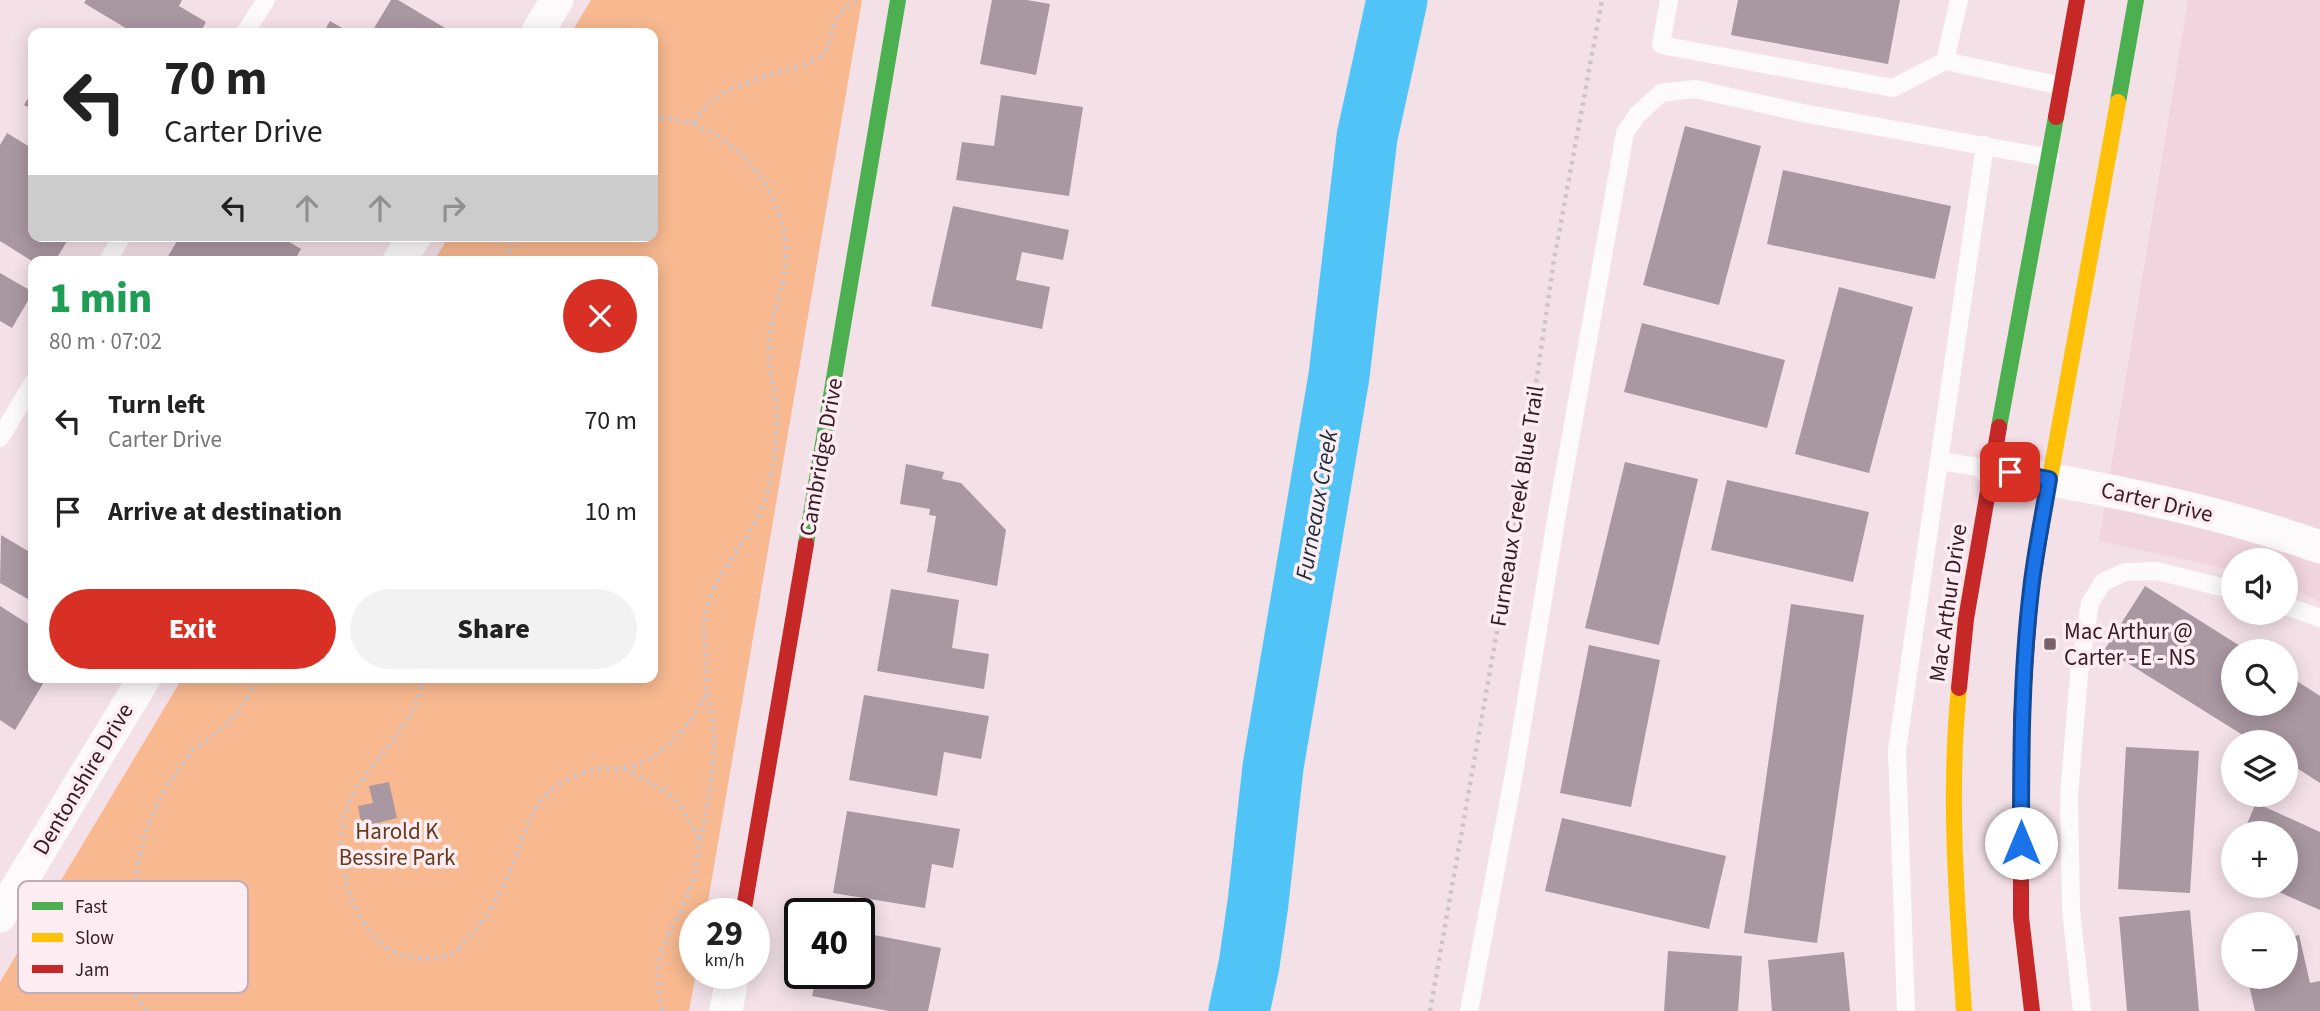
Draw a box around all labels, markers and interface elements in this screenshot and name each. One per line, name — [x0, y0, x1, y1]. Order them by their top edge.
text: 70 m — [164, 44, 268, 114]
icon: left — [49, 56, 140, 147]
text: Carter Drive — [164, 109, 323, 155]
icon: left — [215, 189, 253, 227]
icon: ahead — [288, 189, 326, 227]
icon: ahead — [361, 189, 399, 227]
icon: right — [434, 189, 472, 227]
text: 1 min — [49, 269, 152, 329]
button: close — [563, 279, 637, 353]
text: 80 m · 07:02 — [49, 325, 162, 358]
street label: Cambridge Drive — [791, 375, 851, 539]
street label: Furneaux Creek Blue Trail — [1482, 383, 1552, 629]
text: Turn left — [108, 386, 205, 423]
icon: left — [49, 402, 87, 440]
text: 70 m — [584, 402, 637, 439]
text: Carter Drive — [108, 423, 222, 456]
water label: Furneaux Creek — [1287, 427, 1348, 583]
pin — [1980, 442, 2040, 502]
icon: arrive — [1991, 453, 2029, 491]
street label: Carter Drive — [2098, 473, 2216, 531]
icon: arrive — [49, 493, 87, 531]
text: Arrive at destination — [108, 493, 342, 530]
text: 10 m — [584, 493, 637, 530]
street label: Mac Arthur Drive — [1921, 522, 1975, 684]
map controls — [2221, 548, 2298, 989]
button: sound — [2221, 548, 2298, 625]
button: Exit — [49, 589, 336, 669]
button: Share — [350, 589, 637, 669]
place label: Mac Arthur @ Carter - E - NS — [2064, 615, 2196, 674]
marker: Mac Arthur @ Carter - E - NS — [2042, 636, 2058, 652]
button: search — [2221, 639, 2298, 716]
street label: Dentonshire Drive — [25, 697, 141, 861]
button: layers — [2221, 730, 2298, 807]
position arrow — [1984, 806, 2058, 880]
park label: Harold K Bessire Park — [339, 815, 456, 874]
button: + — [2221, 821, 2298, 898]
legend — [18, 881, 248, 993]
text: Fast — [75, 894, 108, 921]
speed limit sign: 40 — [784, 898, 875, 989]
text: 29 — [706, 909, 743, 959]
button: − — [2221, 912, 2298, 989]
text: Slow — [75, 925, 114, 952]
text: km/h — [705, 948, 744, 973]
text: Jam — [75, 957, 109, 984]

